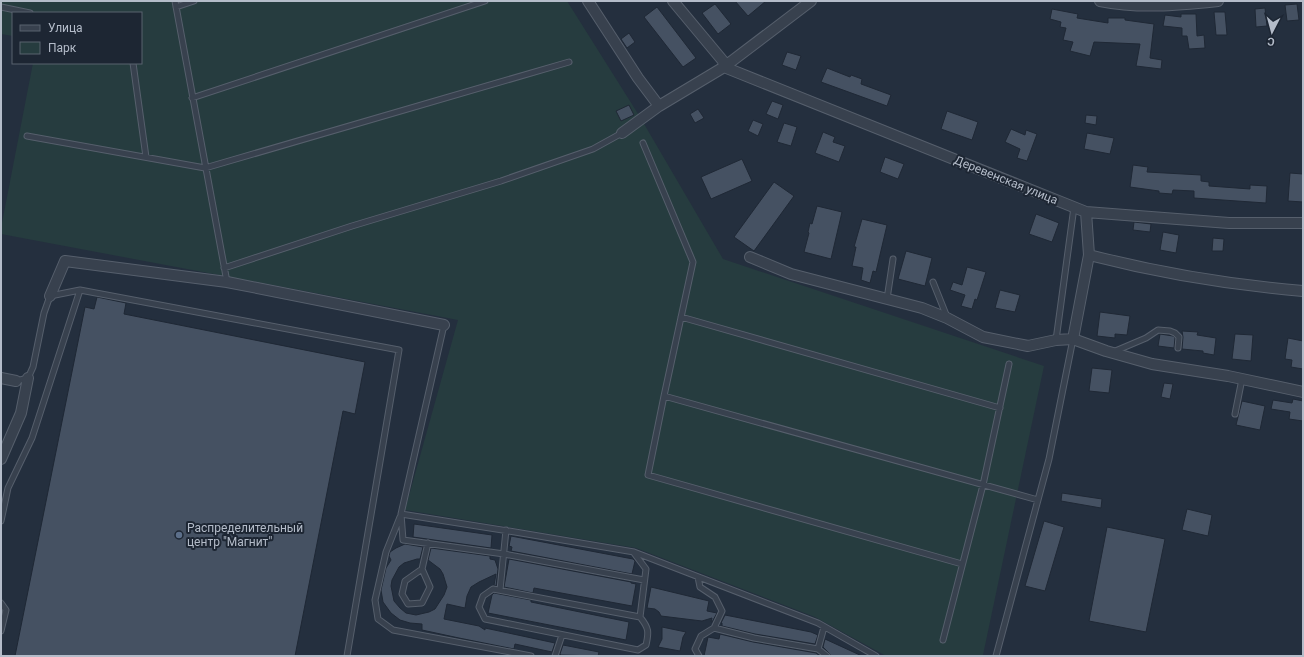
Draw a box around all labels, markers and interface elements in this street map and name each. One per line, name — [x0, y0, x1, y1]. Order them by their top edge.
legend — [12, 12, 142, 64]
north arrow — [1252, 12, 1292, 52]
text: Улица — [48, 21, 83, 35]
text: С — [1267, 35, 1275, 48]
text: Парк — [48, 41, 77, 55]
street label: Деревенская улица — [952, 153, 1060, 207]
place label: Распределительный центр "Магнит" — [187, 521, 303, 549]
marker: Распределительный центр "Магнит" — [174, 530, 184, 540]

